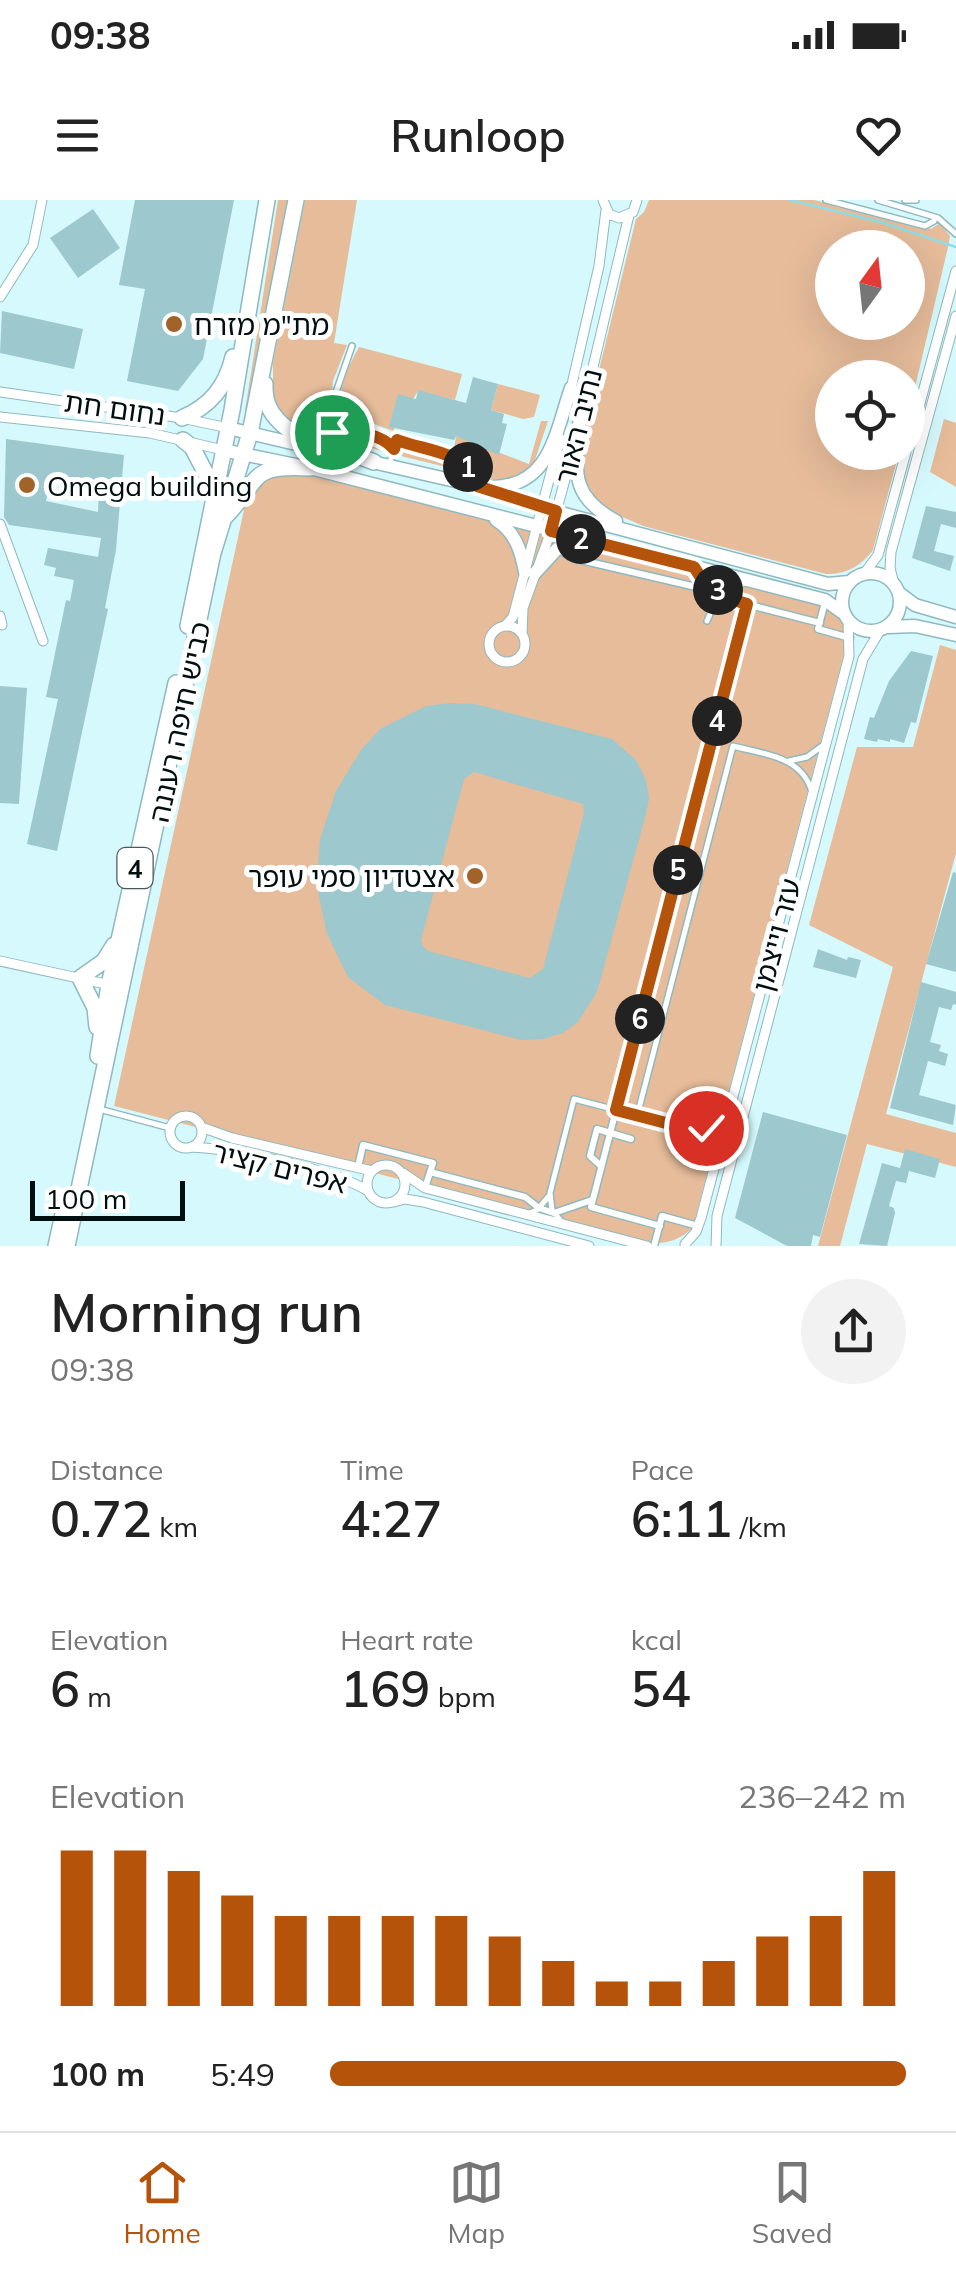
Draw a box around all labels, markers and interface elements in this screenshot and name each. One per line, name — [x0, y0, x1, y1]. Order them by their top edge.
text: 09:38 — [50, 11, 151, 59]
text: Runloop — [390, 107, 566, 163]
icon: menu — [50, 108, 105, 163]
icon: heart — [851, 108, 906, 163]
north arrow — [815, 230, 925, 340]
map controls — [815, 230, 925, 470]
place label: מת"מ מזרח — [194, 307, 329, 342]
marker: מת"מ מזרח — [163, 313, 185, 335]
button: locate — [815, 360, 925, 470]
street label: נתיב האור — [547, 365, 609, 487]
street label: נחום חת — [62, 384, 168, 432]
pin — [290, 390, 375, 475]
icon: arrive — [305, 405, 360, 460]
pin: 1 — [443, 442, 493, 492]
text: 1 — [460, 449, 476, 484]
place label: Omega building — [47, 468, 252, 503]
marker: Omega building — [16, 474, 38, 496]
pin: 2 — [556, 514, 606, 564]
text: 2 — [573, 521, 589, 556]
pin: 3 — [693, 565, 743, 615]
text: 3 — [710, 572, 726, 607]
street label: כביש חיפה רעננה — [141, 618, 217, 826]
pin: 4 — [692, 696, 742, 746]
text: 4 — [709, 703, 725, 738]
pin: 5 — [653, 845, 703, 895]
road number: 4 — [118, 848, 152, 888]
text: 5 — [670, 852, 686, 887]
place label: אצטדיון סמי עופר — [248, 859, 455, 894]
marker: אצטדיון סמי עופר — [464, 865, 486, 887]
street label: עזר וייצמן — [744, 874, 808, 996]
pin: 6 — [615, 994, 665, 1044]
text: 6 — [632, 1001, 648, 1036]
pin — [664, 1086, 749, 1171]
icon: check — [679, 1101, 734, 1156]
street label: אפרים קציר — [209, 1133, 351, 1201]
scale bar — [30, 1176, 185, 1220]
text: 100 m — [45, 1181, 127, 1216]
text: Morning run — [50, 1277, 363, 1346]
button: share — [801, 1279, 906, 1384]
text: 09:38 — [50, 1349, 134, 1389]
text: Distance — [50, 1452, 163, 1487]
text: Time — [340, 1452, 404, 1487]
text: Pace — [631, 1452, 694, 1487]
text: 0.72 — [50, 1487, 152, 1550]
text: 4:27 — [340, 1487, 442, 1550]
text: 6:11 — [631, 1487, 733, 1550]
text: km — [152, 1509, 198, 1544]
text: /km — [733, 1509, 787, 1544]
text: Elevation — [50, 1622, 168, 1657]
text: Heart rate — [340, 1622, 474, 1657]
text: kcal — [631, 1622, 682, 1657]
text: 6 — [50, 1657, 80, 1720]
text: 169 — [340, 1657, 430, 1720]
text: 54 — [631, 1657, 691, 1720]
text: m — [80, 1679, 112, 1714]
text: bpm — [430, 1679, 496, 1714]
text: Elevation — [50, 1776, 185, 1816]
text: 236–242 m — [738, 1776, 906, 1816]
text: 100 m — [50, 2054, 145, 2094]
text: 5:49 — [210, 2054, 275, 2094]
tab: Home — [123, 2155, 201, 2250]
tab: Map — [447, 2155, 505, 2250]
tab: Saved — [752, 2155, 833, 2250]

